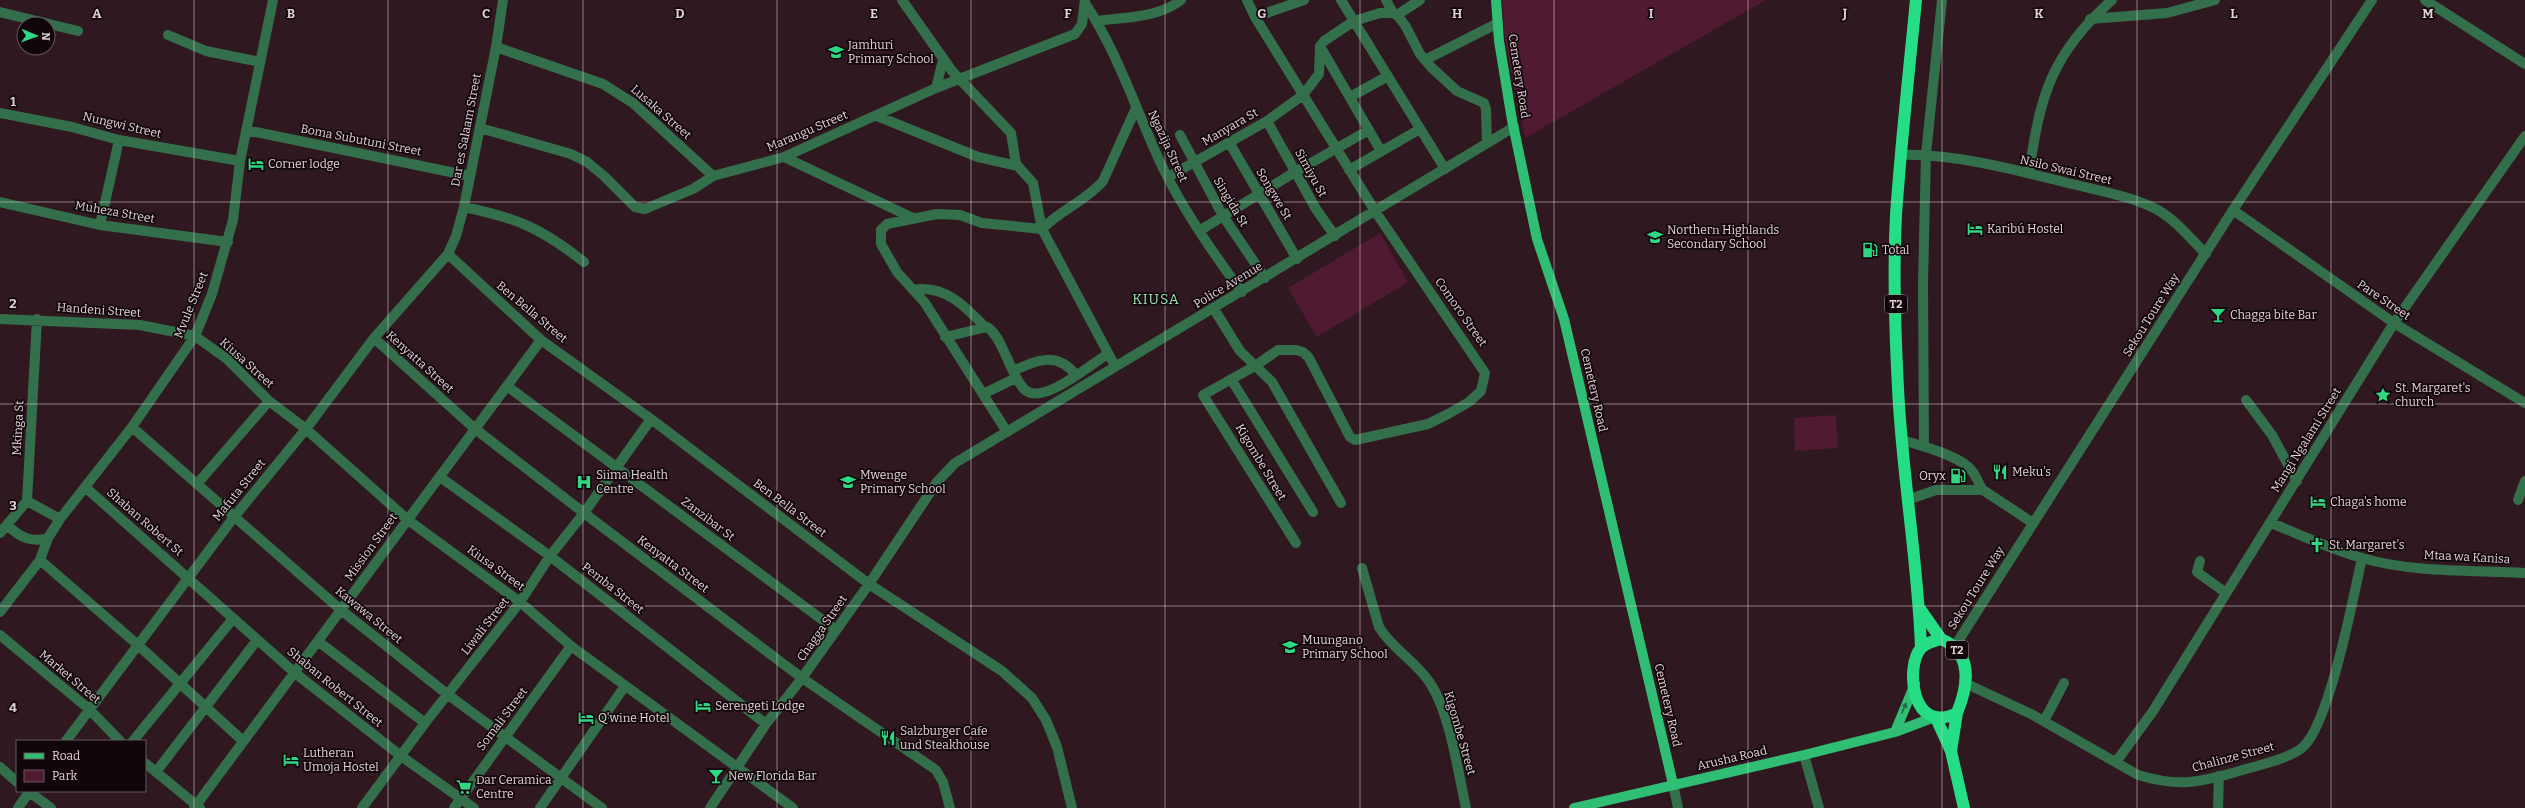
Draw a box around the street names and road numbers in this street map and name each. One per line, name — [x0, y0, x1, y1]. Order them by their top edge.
street label: Cemetery Road — [1505, 33, 1533, 119]
street label: Dar es Salaam Street — [448, 72, 484, 188]
street label: Lusaka Street — [628, 82, 695, 142]
street label: Manyara St — [1200, 105, 1261, 149]
street label: Marangu Street — [764, 107, 850, 154]
street label: Ngazija Street — [1145, 108, 1191, 185]
street label: Nungwi Street — [81, 109, 163, 141]
street label: Boma Subutuni Street — [299, 121, 423, 159]
street label: Simiyu St — [1292, 146, 1330, 200]
street label: Nsilo Swai Street — [2019, 153, 2114, 188]
street label: Songwe St — [1253, 166, 1295, 223]
street label: Singida St — [1211, 175, 1252, 230]
street label: Muheza Street — [74, 198, 157, 226]
street label: Police Avenue — [1191, 259, 1265, 311]
street label: Mvule Street — [171, 269, 211, 340]
street label: Sekou Toure Way — [2120, 270, 2183, 359]
street label: Comoro Street — [1432, 275, 1490, 350]
street label: Pare Street — [2355, 277, 2414, 323]
street label: Ben Bella Street — [494, 278, 571, 346]
road number: T2 — [1885, 295, 1907, 313]
street label: Handeni Street — [56, 300, 142, 320]
street label: Kenyatta Street — [383, 328, 457, 396]
street label: Kiusa Street — [217, 335, 277, 391]
street label: Cemetery Road — [1578, 347, 1610, 433]
street label: Mangi Ngalami Street — [2268, 385, 2344, 495]
street label: Mkinga St — [10, 399, 26, 456]
street label: Kigombe Street — [1233, 421, 1290, 503]
street label: Mafuta Street — [210, 456, 269, 524]
street label: Ben Bella Street — [751, 476, 830, 540]
street label: Shaban Robert St — [104, 485, 186, 559]
street label: Zanzibar St — [678, 494, 738, 544]
street label: Mission Street — [342, 510, 401, 584]
street label: Kenyatta Street — [634, 533, 712, 596]
street label: Kiusa Street — [464, 542, 528, 594]
street label: Sekou Toure Way — [1945, 543, 2008, 632]
street label: Mtaa wa Kanisa — [2423, 548, 2511, 566]
street label: Pemba Street — [579, 559, 647, 617]
street label: Kawawa Street — [333, 584, 406, 647]
street label: Chagga Street — [794, 592, 850, 664]
street label: Liwali Street — [458, 594, 512, 658]
road number: T2 — [1946, 641, 1968, 659]
street label: Shaban Robert Street — [284, 644, 386, 730]
street label: Market Street — [36, 647, 104, 707]
street label: Cemetery Road — [1652, 662, 1684, 748]
street label: Somali Street — [474, 684, 531, 753]
street label: Kigombe Street — [1441, 689, 1479, 777]
street label: Chalinze Street — [2190, 739, 2276, 775]
street label: Arusha Road — [1696, 743, 1768, 773]

